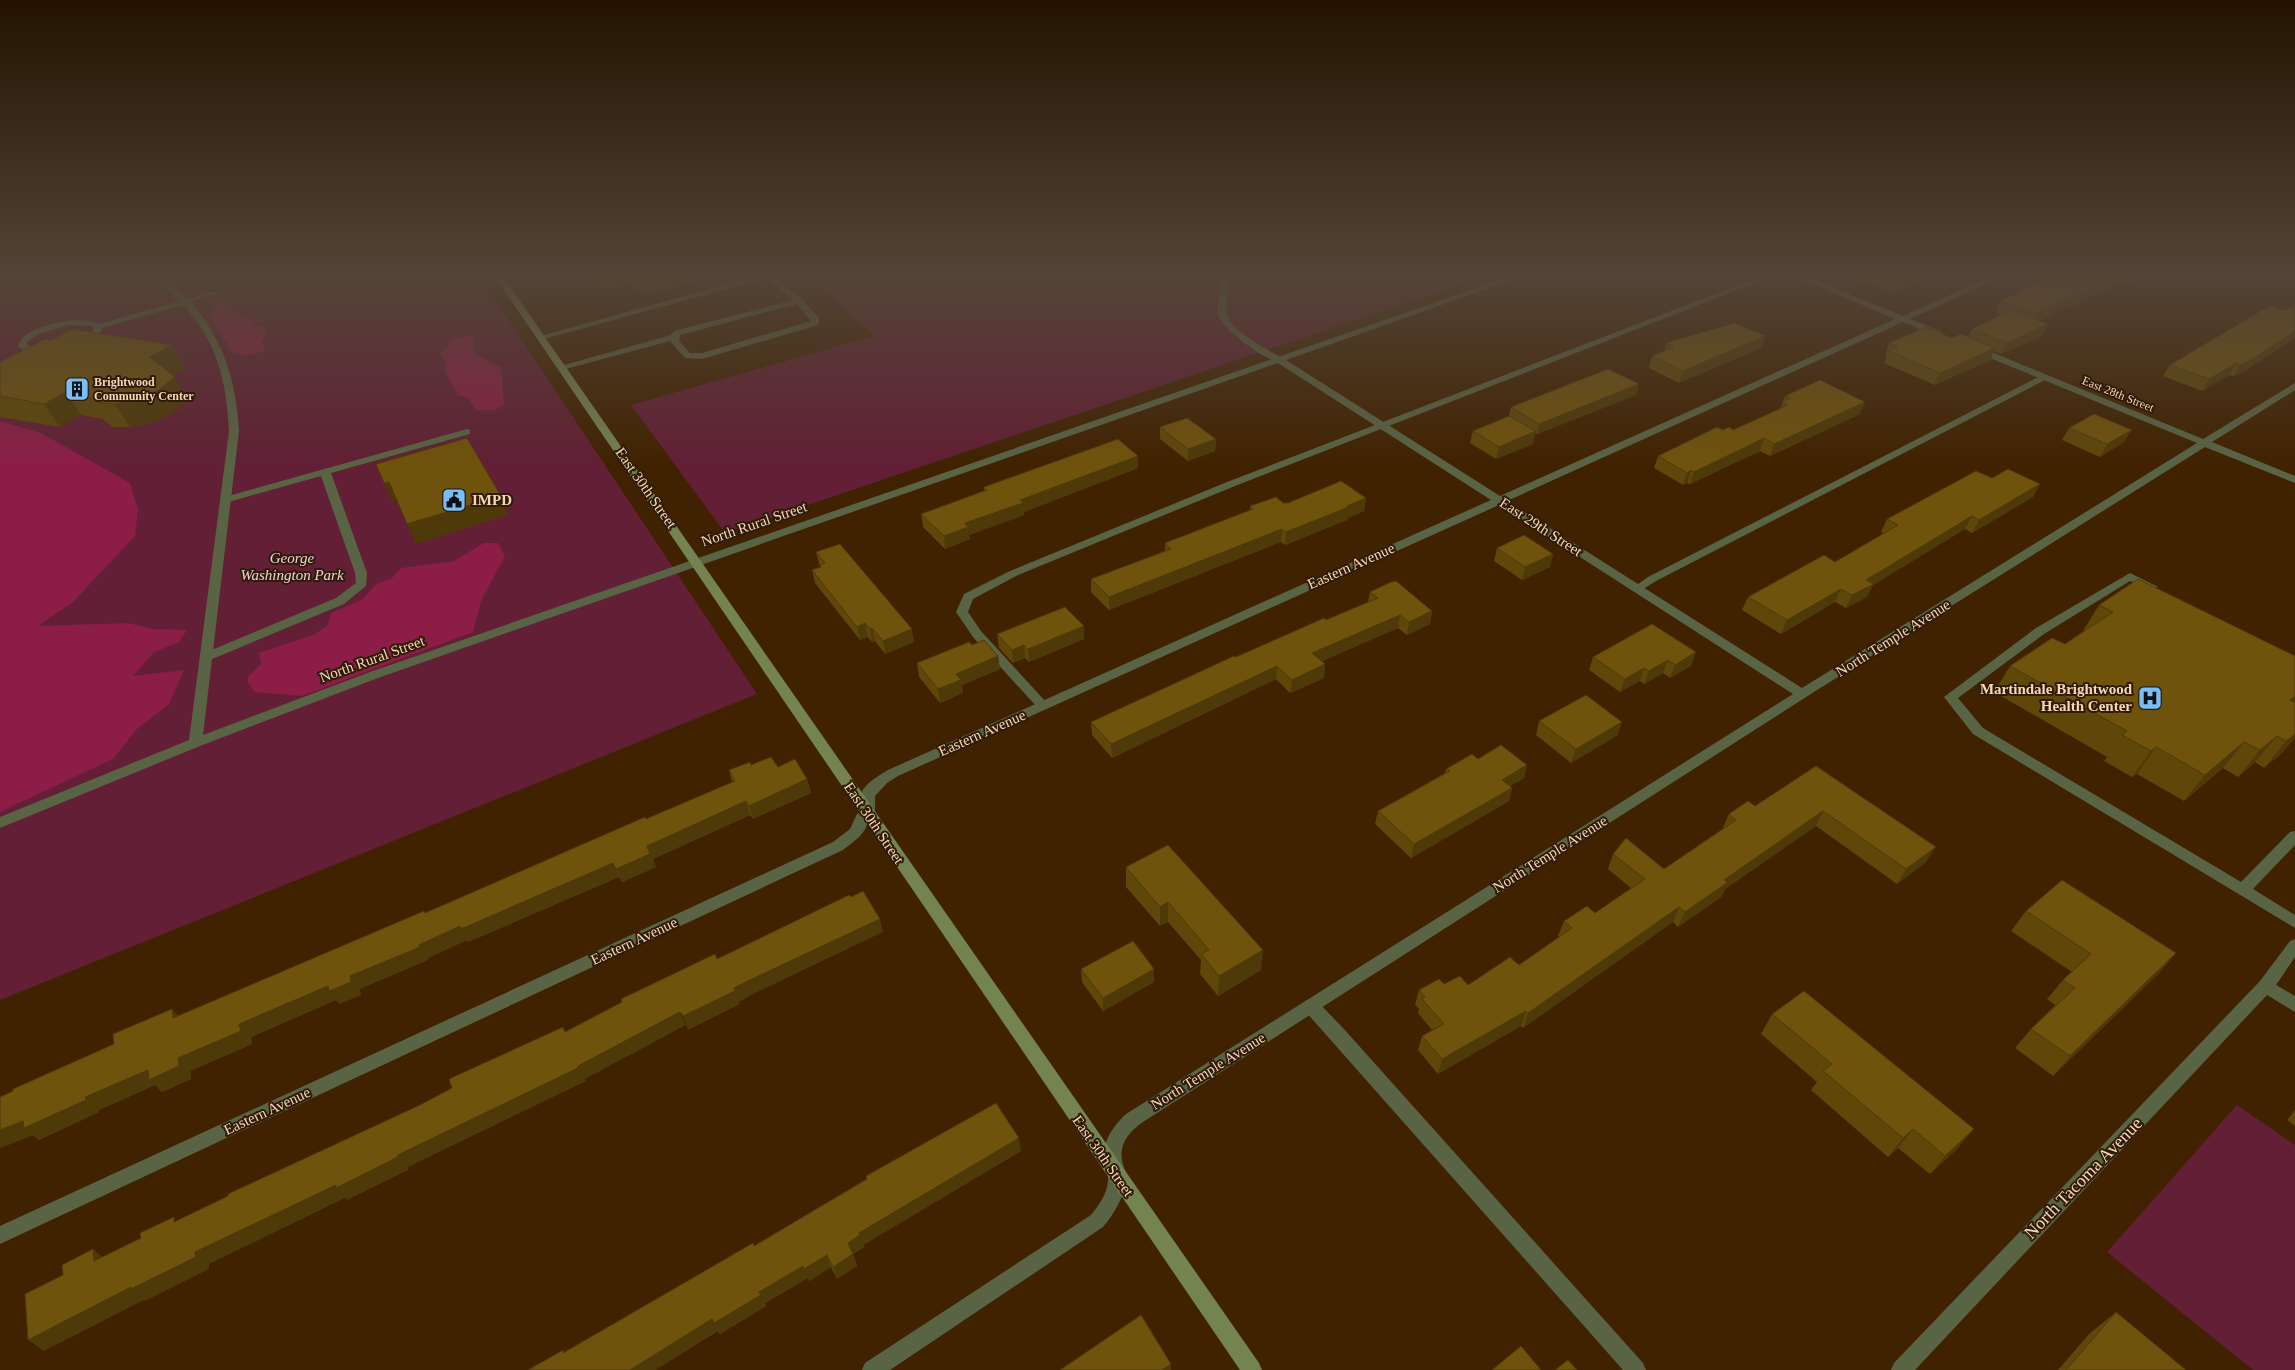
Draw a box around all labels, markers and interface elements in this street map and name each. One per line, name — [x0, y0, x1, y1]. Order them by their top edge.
street label: East 28th Street — [2080, 373, 2156, 415]
place label: Brightwood Community Center — [94, 375, 194, 403]
building icon: Brightwood Community Center — [64, 376, 90, 402]
street label: East 30th Street — [612, 445, 680, 532]
public building icon: IMPD — [441, 487, 467, 513]
place label: IMPD — [472, 492, 512, 508]
street label: East 29th Street — [1497, 494, 1586, 560]
street label: North Rural Street — [699, 498, 810, 550]
street label: Eastern Avenue — [1305, 540, 1397, 592]
park label: George Washington Park — [240, 550, 344, 583]
street label: North Temple Avenue — [1833, 596, 1953, 680]
street label: North Rural Street — [317, 632, 428, 685]
place label: Martindale Brightwood Health Center — [1980, 681, 2133, 714]
hospital icon: Martindale Brightwood Health Center — [2137, 685, 2163, 711]
street label: Eastern Avenue — [936, 707, 1028, 759]
street label: East 30th Street — [841, 779, 908, 868]
street label: North Temple Avenue — [1490, 812, 1610, 896]
street label: Eastern Avenue — [588, 914, 680, 968]
street label: North Temple Avenue — [1148, 1029, 1268, 1113]
street label: Eastern Avenue — [221, 1084, 313, 1138]
street label: East 30th Street — [1069, 1113, 1137, 1200]
street label: North Tacoma Avenue — [2020, 1113, 2146, 1243]

